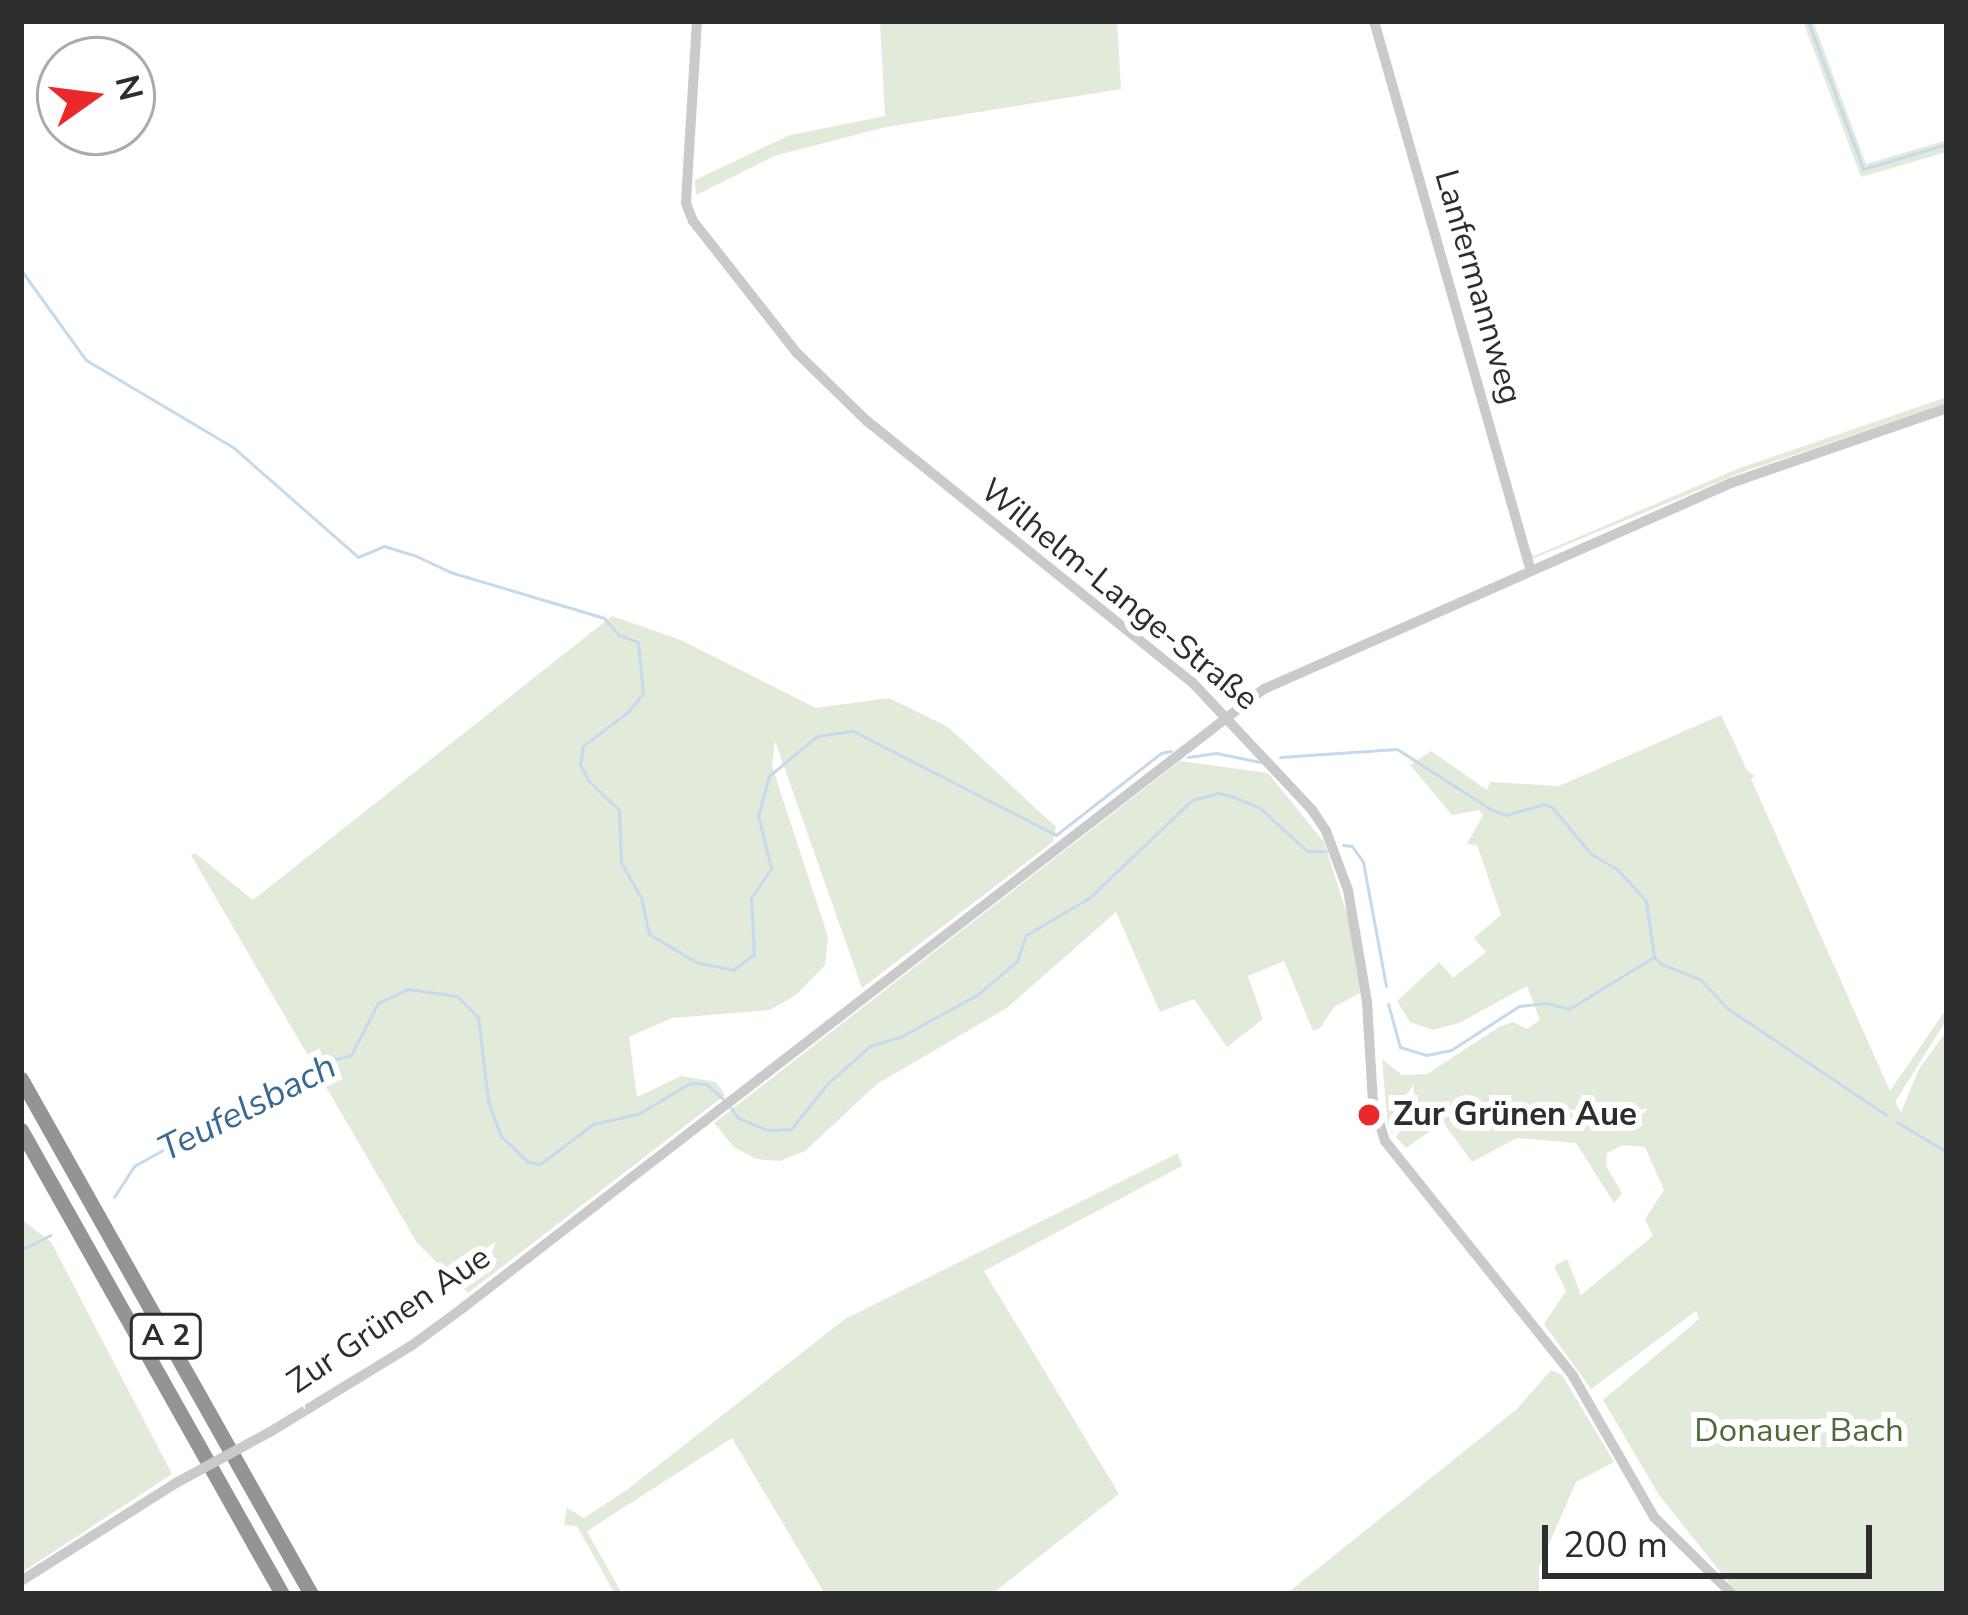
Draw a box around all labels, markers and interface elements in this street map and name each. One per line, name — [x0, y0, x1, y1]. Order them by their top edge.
north arrow — [36, 36, 156, 156]
text: N — [104, 70, 153, 105]
street label: Lanfermannweg — [1426, 165, 1530, 409]
street label: Wilhelm-Lange-Straße — [972, 471, 1266, 719]
water label: Teufelsbach — [151, 1045, 343, 1171]
place label: Zur Grünen Aue — [1393, 1095, 1637, 1135]
marker: Zur Grünen Aue — [1356, 1102, 1382, 1128]
street label: Zur Grünen Aue — [280, 1238, 498, 1402]
road number: A 2 — [127, 1312, 205, 1360]
park label: Donauer Bach — [1694, 1411, 1904, 1451]
scale bar — [1548, 1501, 1878, 1575]
text: 200 m — [1563, 1521, 1668, 1570]

